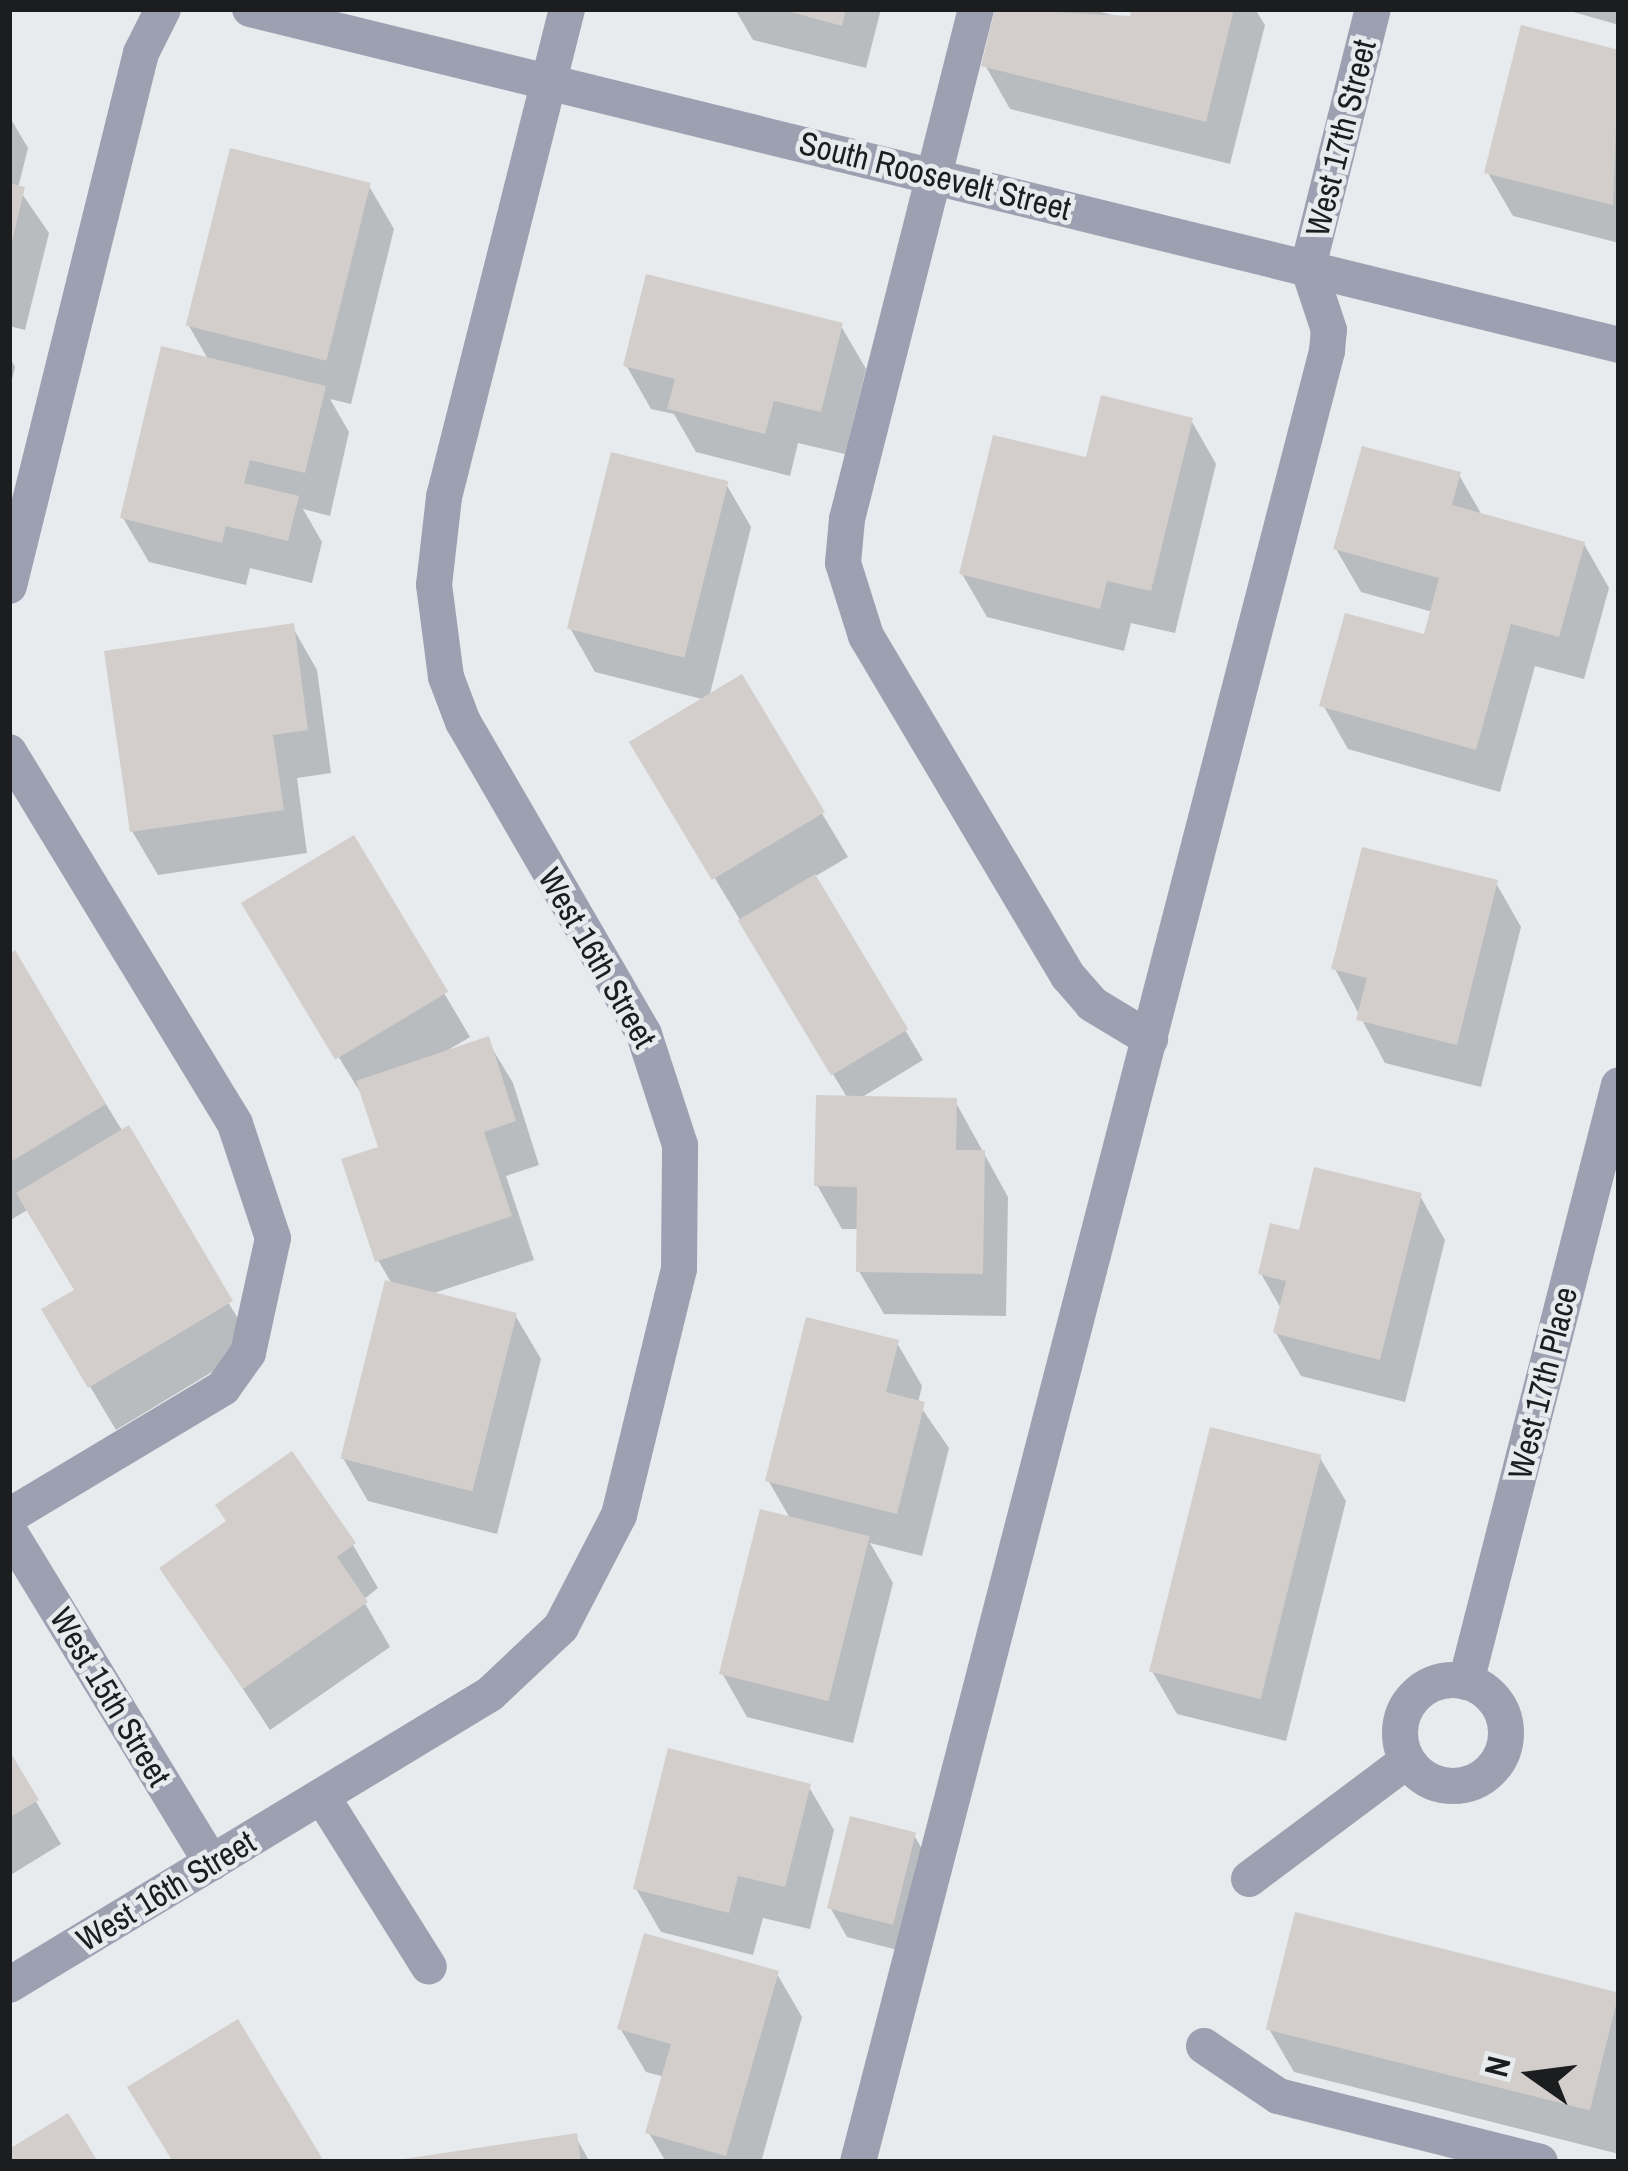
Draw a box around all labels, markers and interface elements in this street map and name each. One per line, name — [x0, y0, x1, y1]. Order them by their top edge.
street label: West 17th Street — [1297, 36, 1385, 240]
street label: South Roosevelt Street — [795, 123, 1075, 229]
street label: West 16th Street — [530, 861, 664, 1055]
street label: West 17th Place — [1500, 1283, 1586, 1483]
street label: West 15th Street — [41, 1601, 179, 1793]
street label: West 16th Street — [70, 1822, 262, 1960]
north arrow — [1472, 2015, 1592, 2135]
text: N — [1473, 2051, 1521, 2081]

